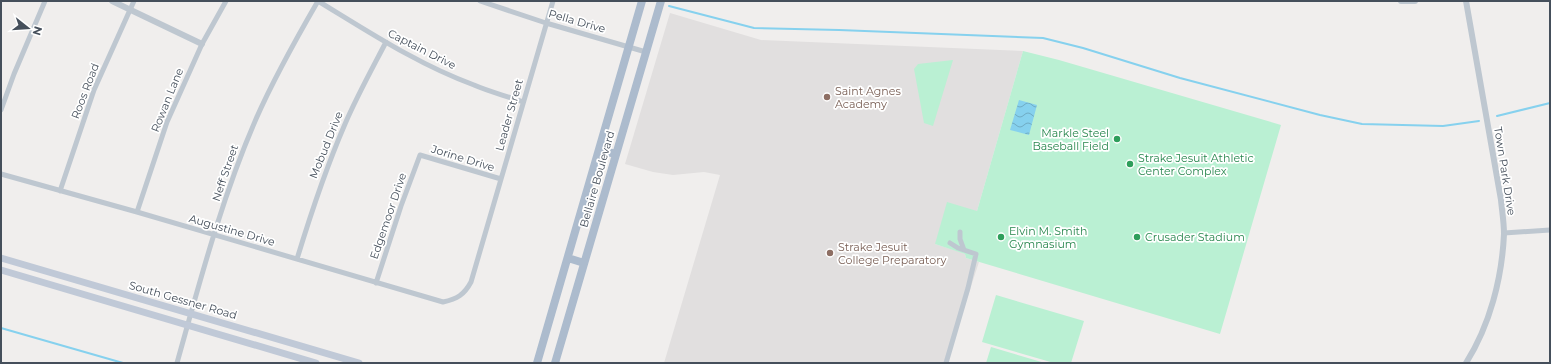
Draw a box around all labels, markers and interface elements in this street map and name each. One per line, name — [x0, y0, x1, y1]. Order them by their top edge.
street label: Pella Drive — [547, 6, 607, 36]
north arrow — [8, 8, 48, 48]
text: N — [30, 25, 46, 37]
street label: Captain Drive — [386, 26, 459, 72]
street label: Roos Road — [68, 61, 102, 121]
street label: Rowan Lane — [148, 66, 186, 134]
street label: Leader Street — [492, 77, 526, 153]
place label: Saint Agnes Academy — [835, 84, 901, 111]
marker: Saint Agnes Academy — [822, 92, 832, 102]
street label: Mobud Drive — [306, 109, 346, 181]
place label: Markle Steel Baseball Field — [1033, 126, 1109, 153]
street label: Town Park Drive — [1491, 126, 1519, 217]
street label: Bellaire Boulevard — [576, 129, 618, 229]
marker: Markle Steel Baseball Field — [1112, 134, 1122, 144]
street label: Jorine Drive — [429, 141, 497, 174]
street label: Neff Street — [209, 142, 241, 203]
place label: Strake Jesuit Athletic Center Complex — [1138, 151, 1254, 178]
marker: Strake Jesuit Athletic Center Complex — [1125, 159, 1135, 169]
street label: Edgemoor Drive — [367, 171, 409, 261]
street label: Augustine Drive — [187, 211, 277, 249]
place label: Elvin M. Smith Gymnasium — [1009, 224, 1087, 251]
place label: Crusader Stadium — [1145, 230, 1245, 244]
marker: Elvin M. Smith Gymnasium — [996, 232, 1006, 242]
marker: Crusader Stadium — [1132, 232, 1142, 242]
place label: Strake Jesuit College Preparatory — [838, 240, 946, 267]
marker: Strake Jesuit College Preparatory — [825, 248, 835, 258]
street label: South Gessner Road — [127, 278, 239, 322]

